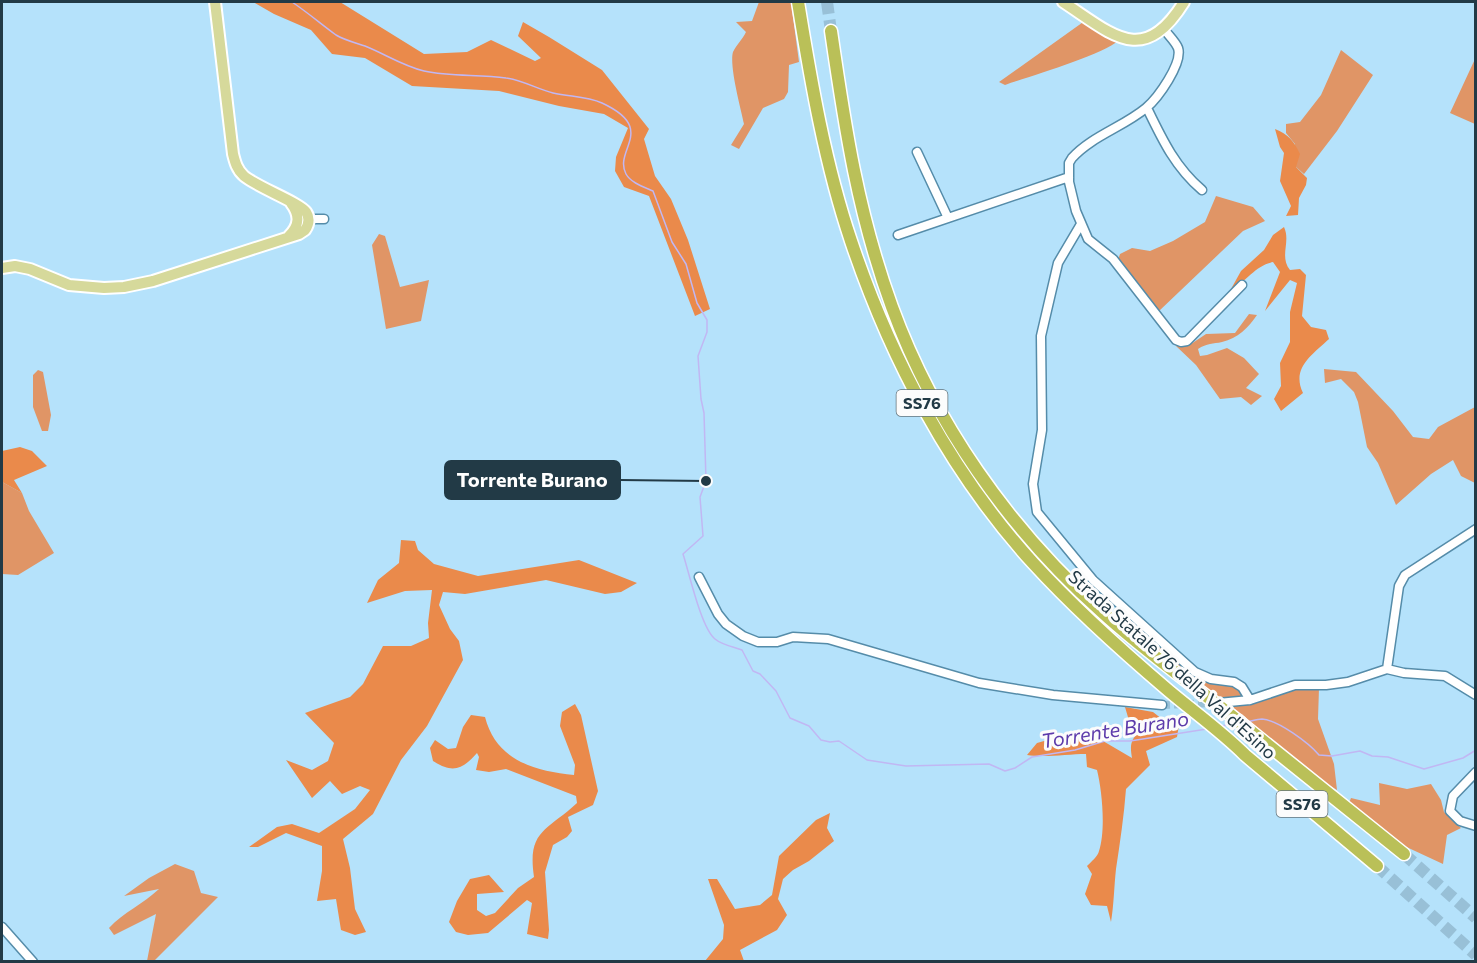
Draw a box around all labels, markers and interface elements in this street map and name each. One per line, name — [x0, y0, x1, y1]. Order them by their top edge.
road number: SS76 — [896, 390, 948, 416]
callout: Torrente Burano — [445, 461, 620, 499]
text: Torrente Burano — [456, 467, 608, 491]
street label: Strada Statale 76 della Val d'Esino — [1064, 565, 1281, 763]
water label: Torrente Burano — [1039, 705, 1190, 753]
road number: SS76 — [1276, 791, 1328, 817]

